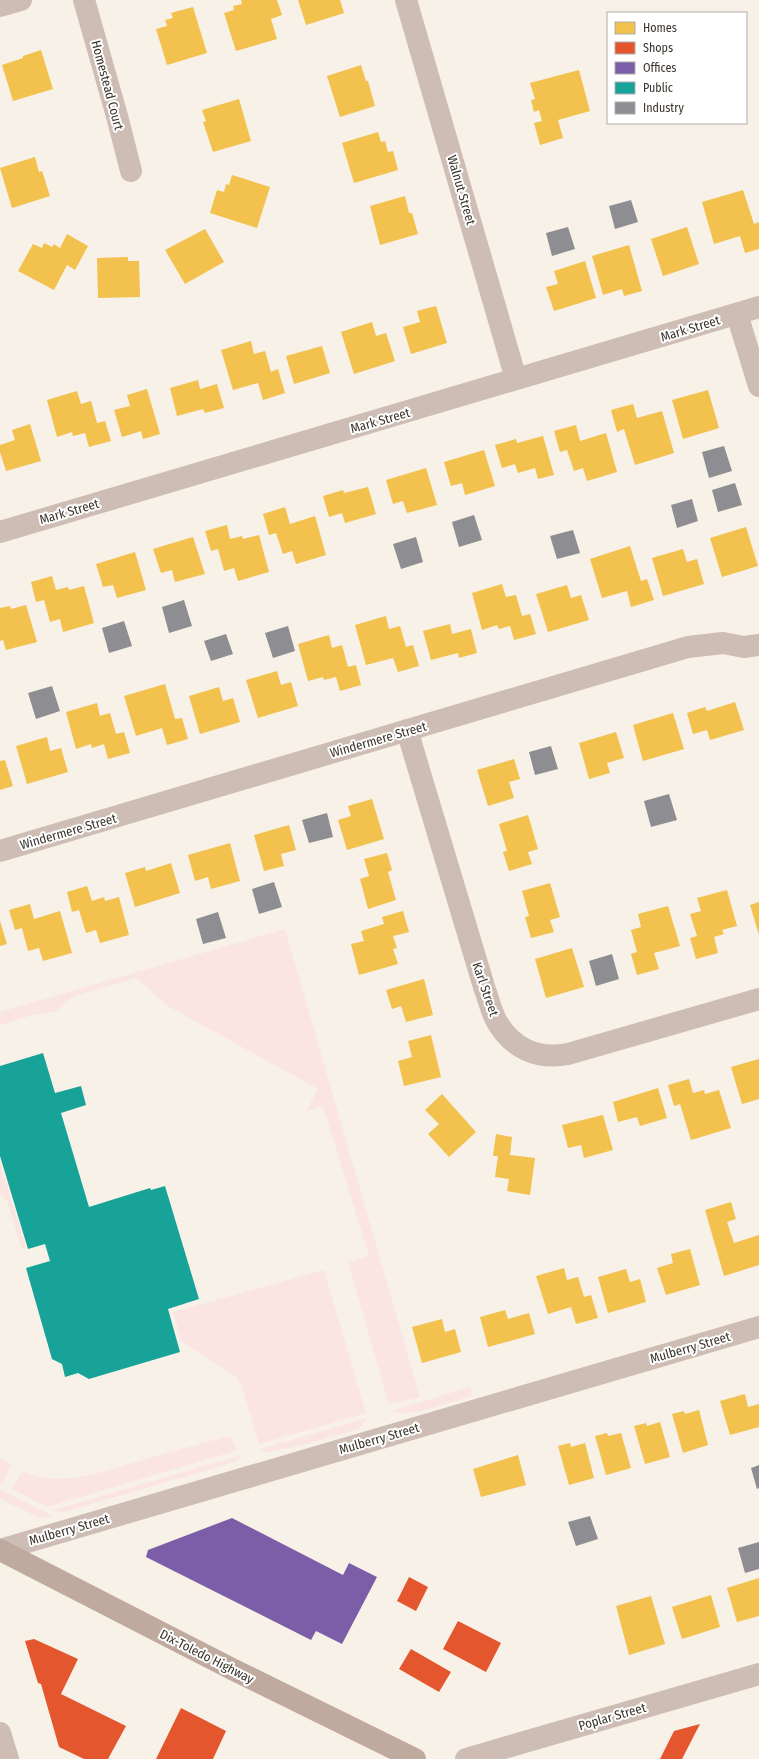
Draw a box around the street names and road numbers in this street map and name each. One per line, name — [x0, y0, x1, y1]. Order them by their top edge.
street label: Homestead Court — [88, 39, 127, 132]
street label: Walnut Street — [444, 153, 479, 227]
street label: Mark Street — [659, 312, 722, 345]
street label: Mark Street — [349, 405, 412, 436]
street label: Mark Street — [38, 496, 101, 527]
street label: Windermere Street — [328, 718, 429, 760]
street label: Windermere Street — [18, 810, 119, 852]
street label: Karl Street — [469, 960, 502, 1019]
street label: Mulberry Street — [648, 1329, 733, 1366]
street label: Mulberry Street — [337, 1420, 422, 1457]
street label: Mulberry Street — [27, 1511, 112, 1548]
street label: Dix-Toledo Highway — [157, 1626, 256, 1687]
street label: Poplar Street — [577, 1699, 648, 1733]

